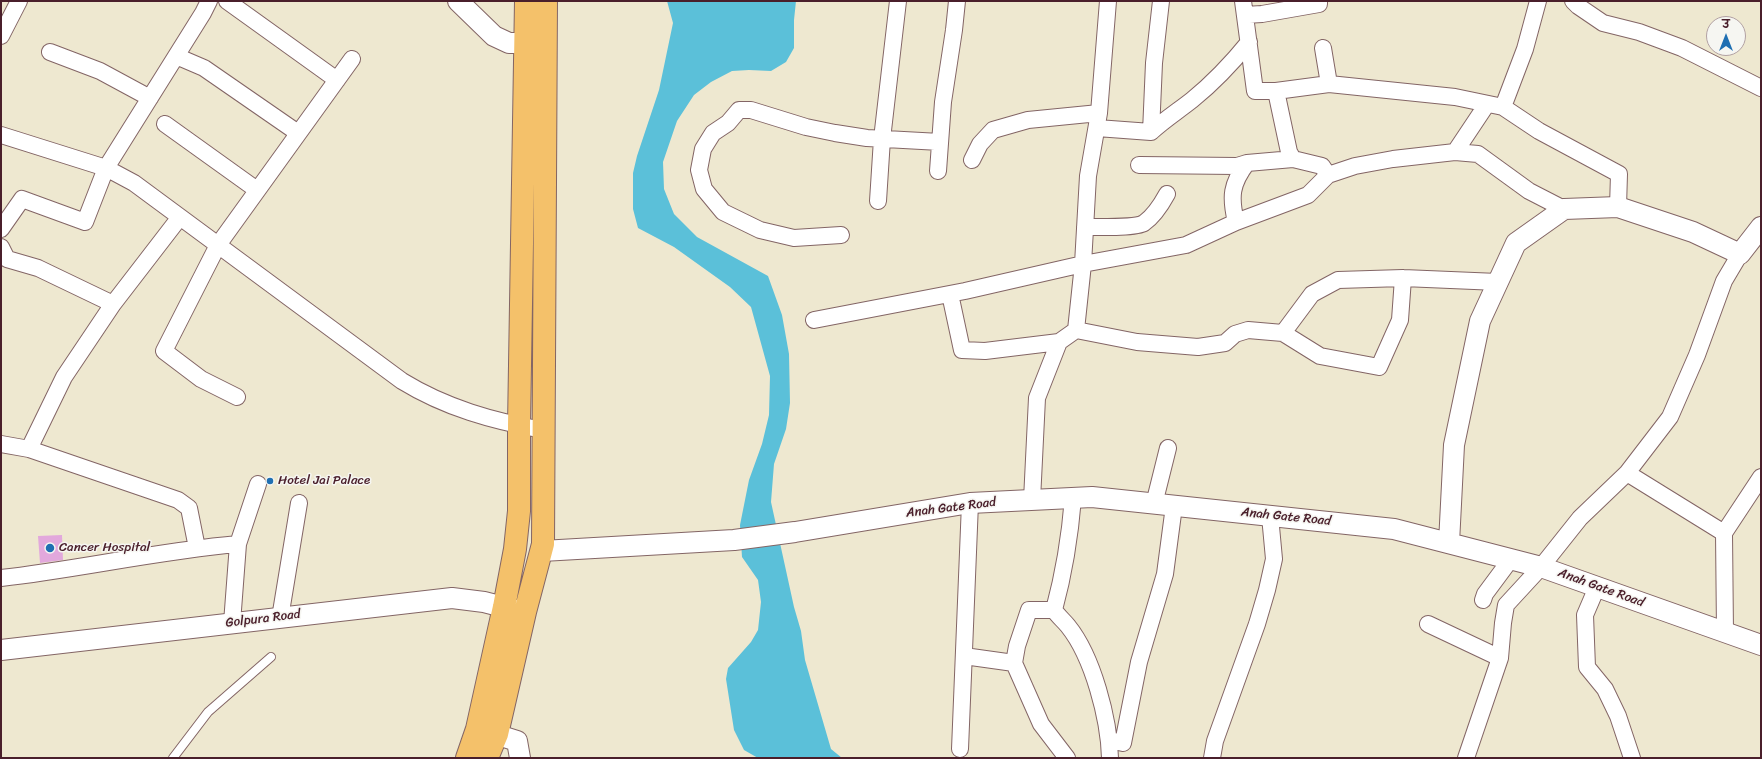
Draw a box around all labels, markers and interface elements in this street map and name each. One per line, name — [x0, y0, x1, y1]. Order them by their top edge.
text: उ — [1722, 15, 1730, 34]
north arrow — [1706, 16, 1746, 56]
place label: Hotel Jai Palace — [278, 473, 370, 489]
marker: Hotel Jai Palace — [265, 476, 275, 486]
street label: Anah Gate Road — [905, 495, 997, 521]
street label: Anah Gate Road — [1240, 505, 1332, 529]
place label: Cancer Hospital — [59, 540, 150, 556]
marker: Cancer Hospital — [44, 542, 56, 554]
street label: Anah Gate Road — [1556, 565, 1646, 611]
street label: Golpura Road — [225, 607, 301, 631]

